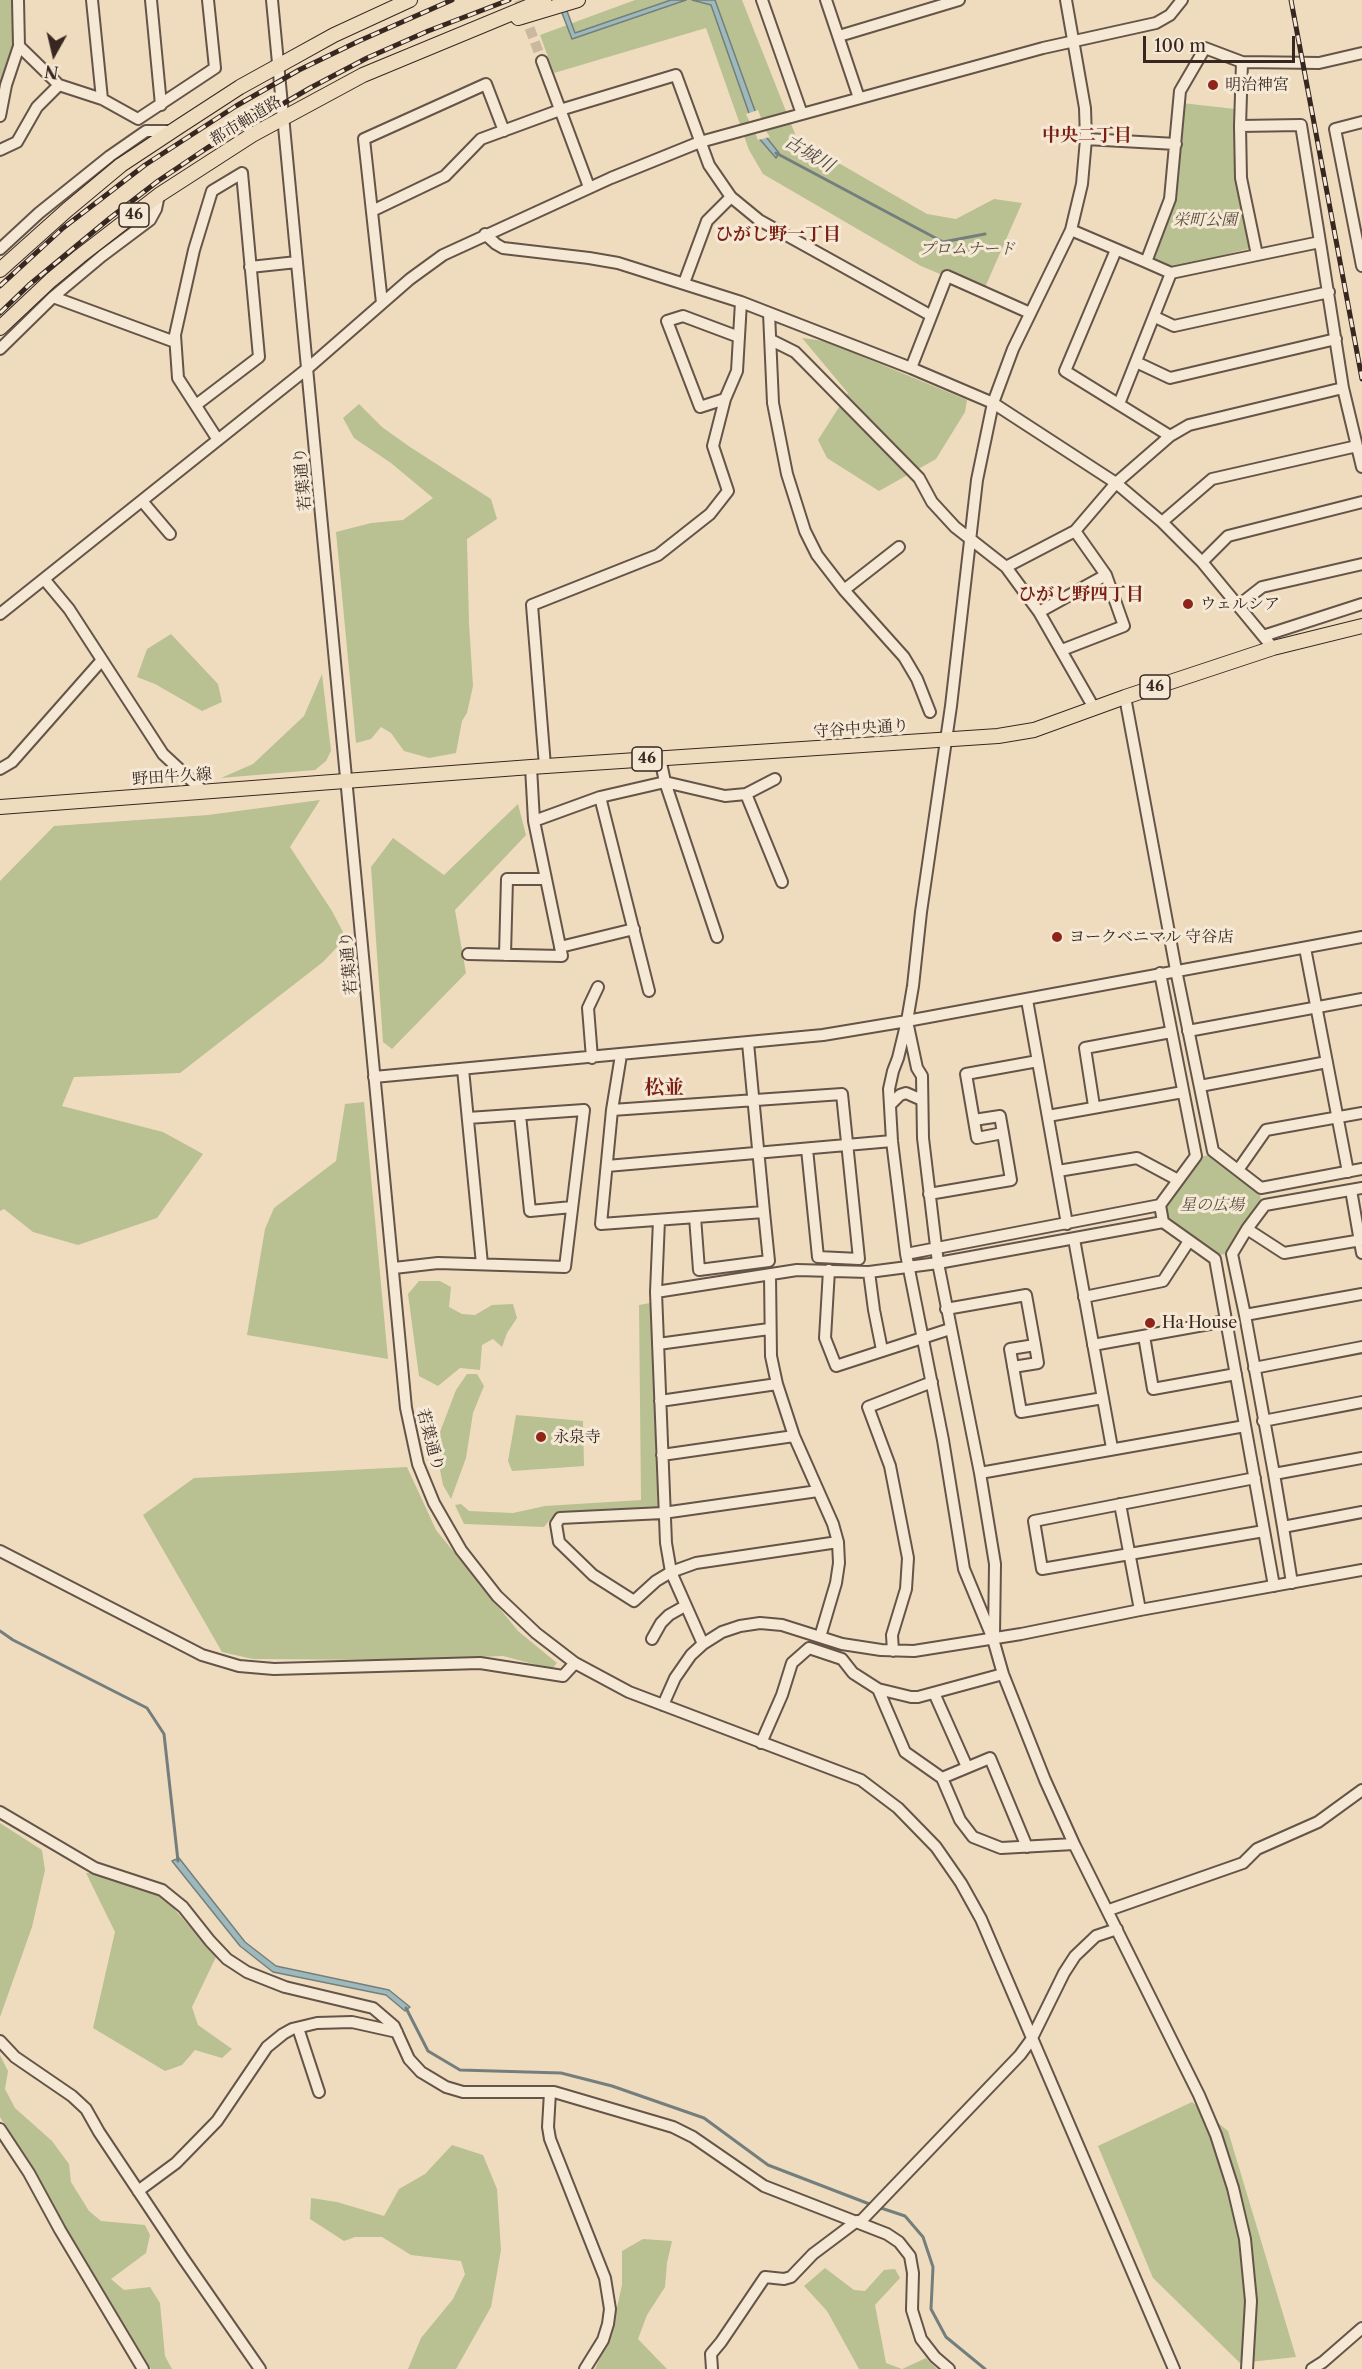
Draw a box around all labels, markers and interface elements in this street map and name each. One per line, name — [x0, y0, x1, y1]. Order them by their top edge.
north arrow — [24, 24, 84, 84]
scale bar — [1146, 24, 1298, 62]
text: 100 m — [1154, 35, 1206, 57]
text: N — [43, 61, 60, 83]
place label: 明治神宮 — [1225, 75, 1289, 95]
marker: 明治神宮 — [1206, 78, 1220, 92]
street label: 都市軸道路 — [207, 92, 285, 150]
district label: 中央二丁目 — [1042, 125, 1132, 147]
water label: 古城川 — [780, 131, 838, 177]
road number: 46 — [119, 203, 149, 227]
park label: 栄町公園 — [1173, 210, 1237, 230]
district label: ひがし野一丁目 — [715, 224, 841, 246]
park label: プロムナード — [919, 239, 1015, 259]
street label: 若葉通り — [291, 446, 315, 512]
district label: ひがし野四丁目 — [1018, 584, 1144, 606]
place label: ウェルシア — [1200, 594, 1280, 614]
marker: ウェルシア — [1181, 597, 1195, 611]
road number: 46 — [1140, 675, 1170, 699]
street label: 守谷中央通り — [812, 716, 910, 742]
road number: 46 — [632, 747, 662, 771]
street label: 野田牛久線 — [131, 765, 213, 789]
place label: ヨークベニマル 守谷店 — [1069, 927, 1233, 947]
street label: 若葉通り — [337, 930, 361, 996]
marker: ヨークベニマル 守谷店 — [1050, 930, 1064, 944]
district label: 松並 — [644, 1076, 684, 1100]
park label: 星の広場 — [1180, 1195, 1244, 1215]
place label: Ha House — [1162, 1313, 1237, 1333]
marker: Ha House — [1143, 1316, 1157, 1330]
street label: 若葉通り — [412, 1407, 448, 1473]
place label: 永泉寺 — [553, 1427, 601, 1447]
marker: 永泉寺 — [534, 1430, 548, 1444]

